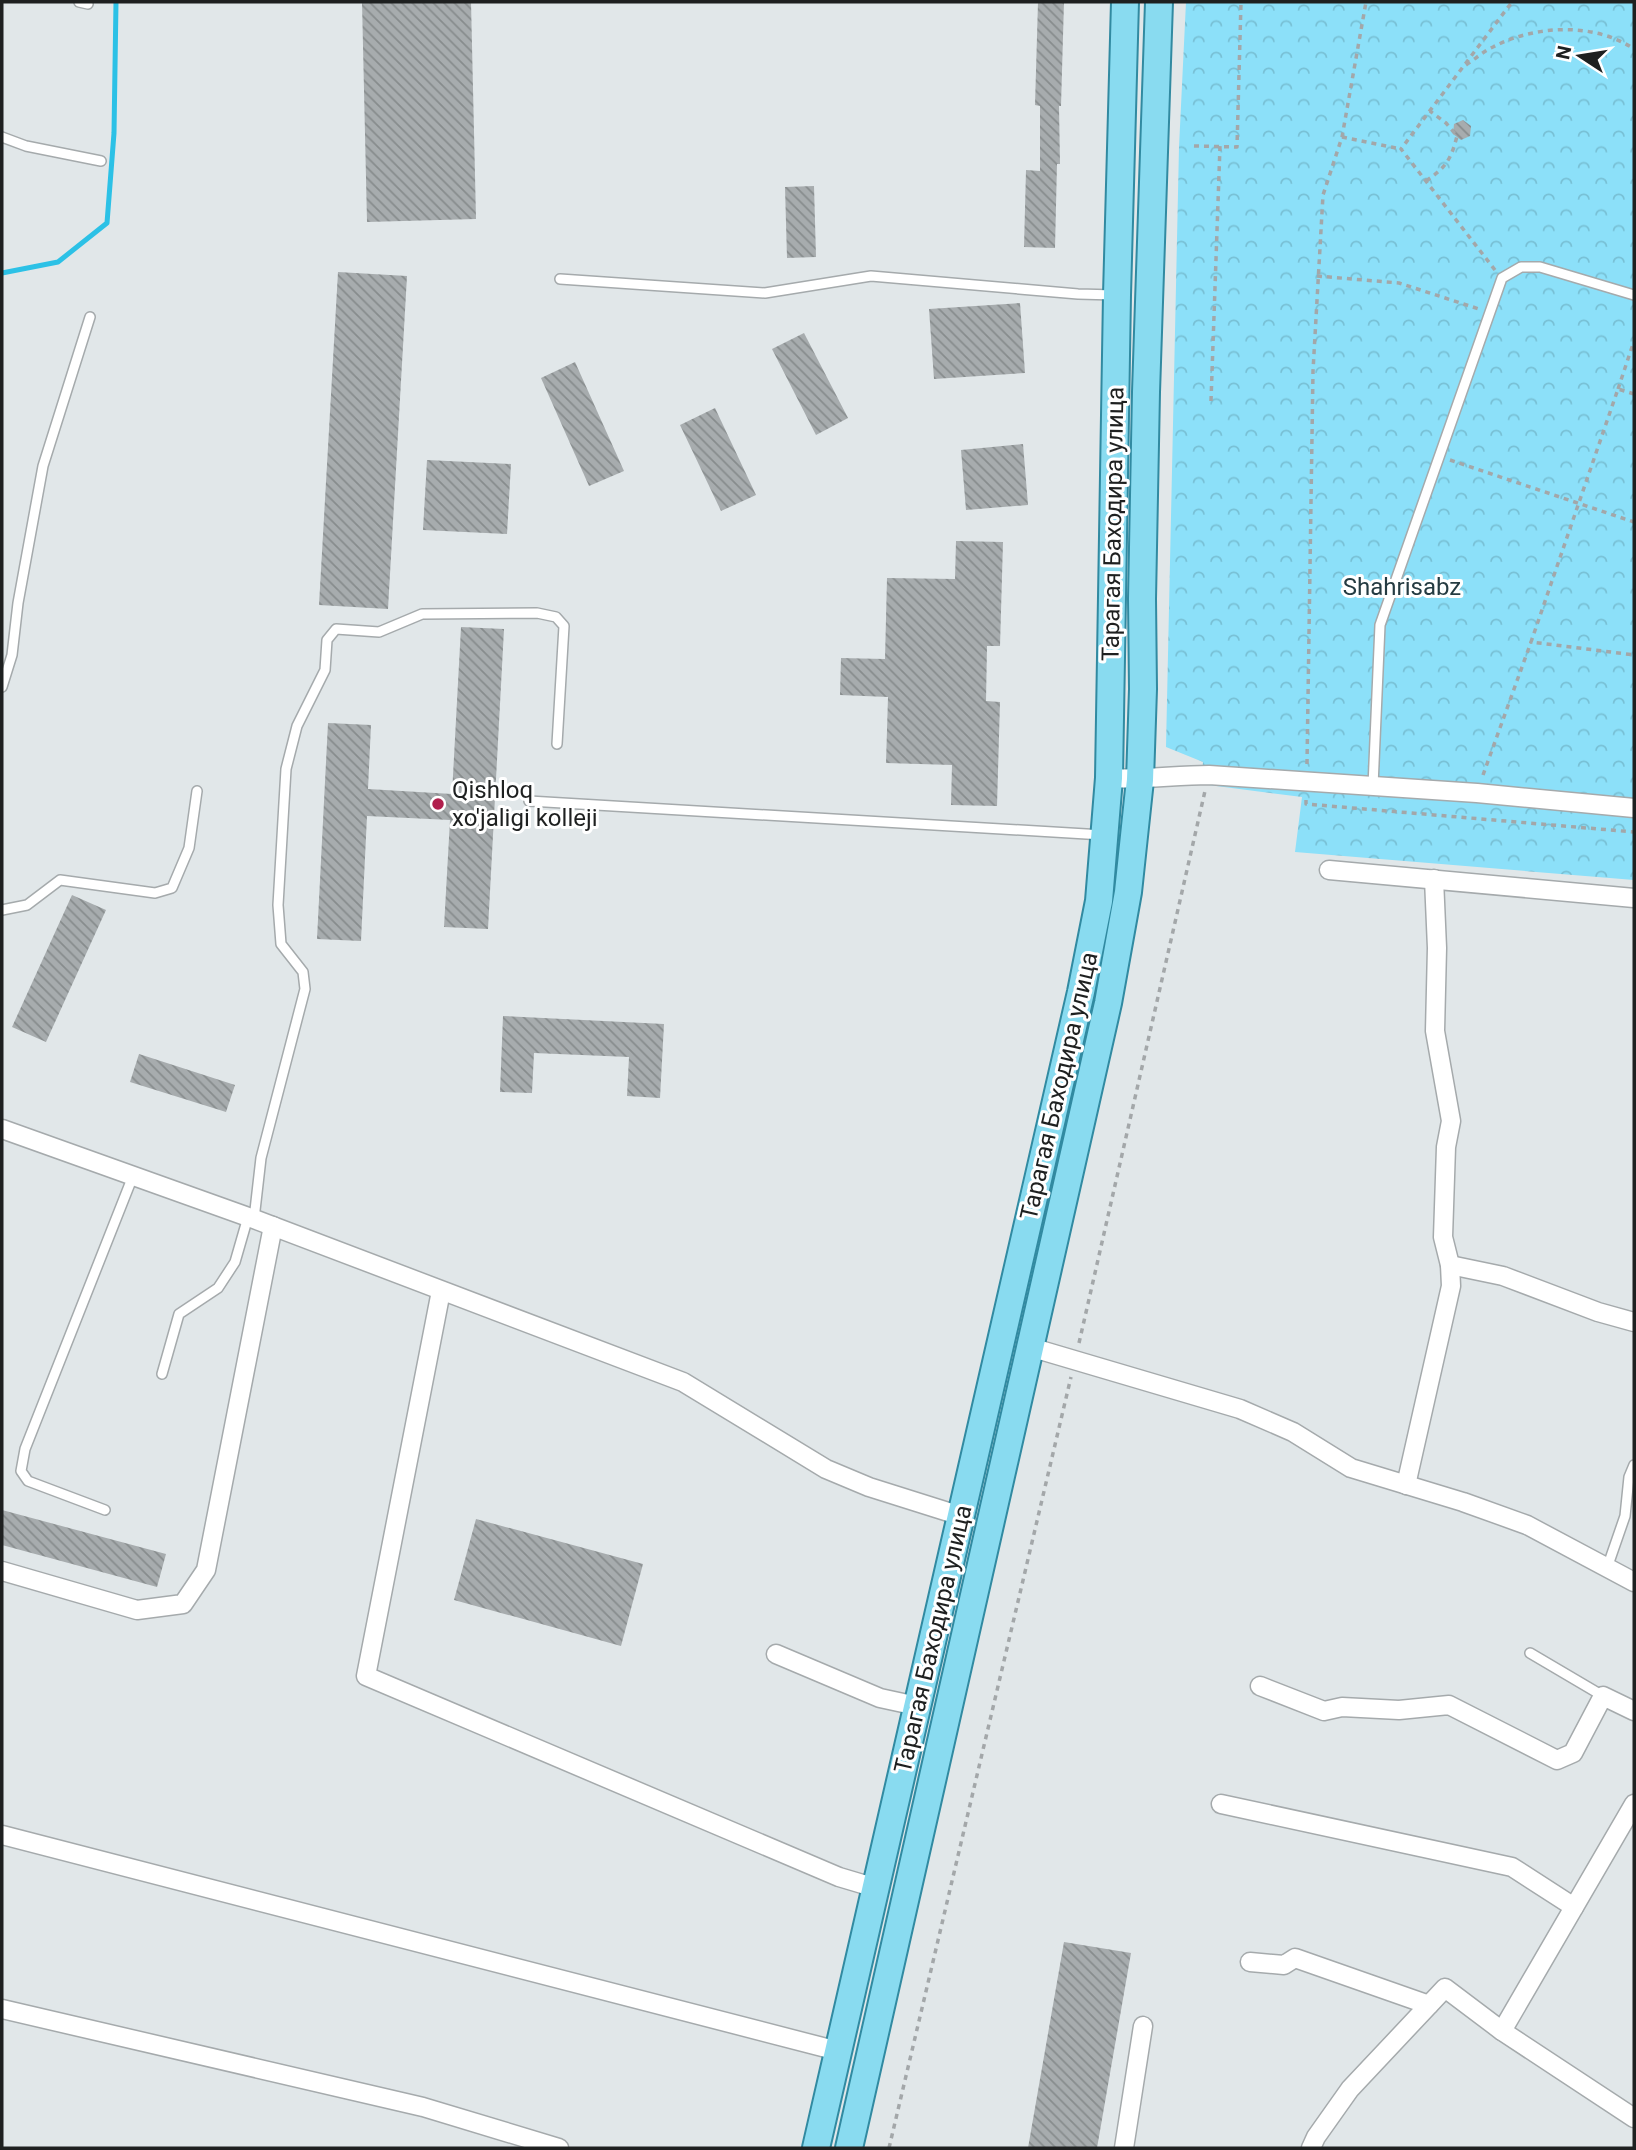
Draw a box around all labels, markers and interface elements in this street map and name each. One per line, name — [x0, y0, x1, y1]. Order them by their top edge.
north arrow — [1545, 21, 1615, 91]
text: N — [1551, 44, 1577, 62]
street label: Тарагая Баходира улица — [1097, 387, 1129, 661]
park label: Shahrisabz — [1343, 573, 1461, 601]
place label: Qishloq xo'jaligi kolleji — [452, 776, 598, 832]
marker: Qishloq xo'jaligi kolleji — [430, 796, 446, 812]
street label: Тарагая Баходира улица — [1015, 949, 1103, 1223]
street label: Тарагая Баходира улица — [889, 1502, 977, 1776]

